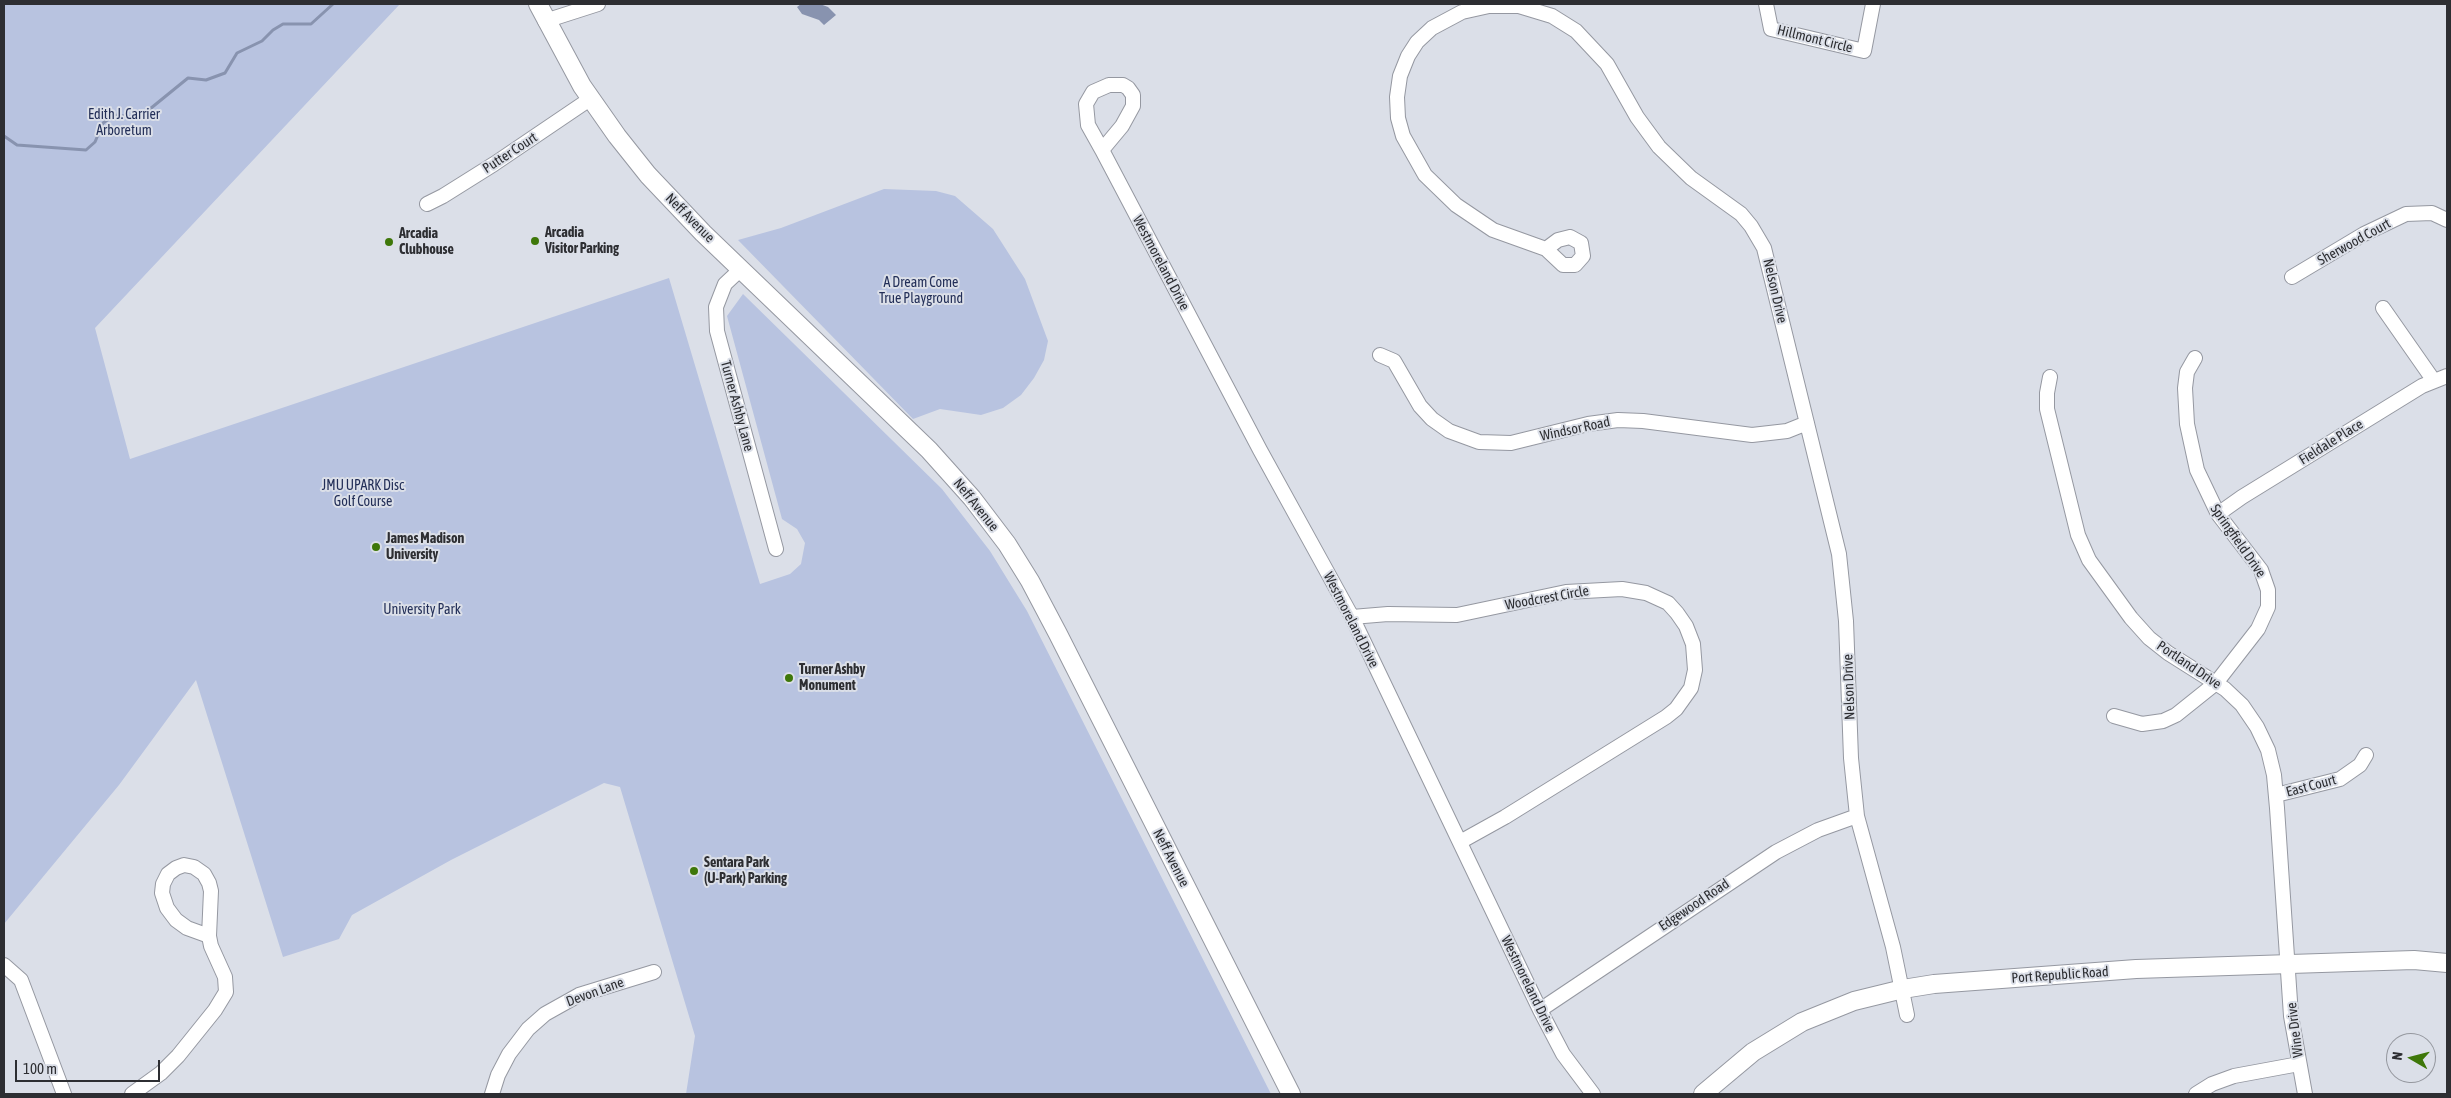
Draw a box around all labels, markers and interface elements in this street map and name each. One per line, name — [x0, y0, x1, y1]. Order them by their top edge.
street label: Hillmont Circle — [1776, 22, 1854, 56]
park label: Edith J. Carrier Arboretum — [88, 107, 160, 140]
street label: Putter Court — [480, 129, 540, 177]
street label: Neff Avenue — [662, 190, 718, 246]
street label: Westmoreland Drive — [1129, 213, 1193, 313]
street label: Sherwood Court — [2315, 215, 2393, 269]
place label: Arcadia Visitor Parking — [545, 225, 619, 258]
place label: Arcadia Clubhouse — [399, 226, 454, 258]
marker: Arcadia Visitor Parking — [529, 235, 541, 247]
marker: Arcadia Clubhouse — [383, 236, 395, 248]
street label: Nelson Drive — [1759, 257, 1791, 325]
park label: A Dream Come True Playground — [879, 275, 963, 308]
street label: Turner Ashby Lane — [717, 359, 757, 453]
street label: Windsor Road — [1538, 413, 1612, 445]
street label: Fieldale Place — [2296, 416, 2366, 468]
street label: Neff Avenue — [950, 475, 1002, 535]
park label: JMU UPARK Disc Golf Course — [322, 478, 404, 511]
street label: Springfield Drive — [2207, 501, 2269, 581]
place label: James Madison University — [386, 531, 464, 564]
marker: James Madison University — [370, 541, 382, 553]
street label: Westmoreland Drive — [1320, 569, 1382, 671]
street label: Woodcrest Circle — [1504, 582, 1590, 614]
park label: University Park — [383, 602, 461, 618]
street label: Portland Drive — [2154, 637, 2224, 693]
street label: Nelson Drive — [1839, 654, 1859, 720]
place label: Turner Ashby Monument — [799, 662, 865, 694]
marker: Turner Ashby Monument — [783, 672, 795, 684]
street label: East Court — [2284, 771, 2338, 801]
street label: Neff Avenue — [1149, 826, 1193, 890]
place label: Sentara Park (U-Park) Parking — [704, 855, 787, 888]
marker: Sentara Park (U-Park) Parking — [688, 865, 700, 877]
street label: Edgewood Road — [1656, 875, 1732, 935]
street label: Westmoreland Drive — [1497, 933, 1559, 1035]
street label: Port Republic Road — [2011, 963, 2109, 987]
street label: Devon Lane — [564, 974, 626, 1010]
street label: Wine Drive — [2283, 1001, 2307, 1059]
north arrow — [2386, 1033, 2436, 1083]
scale bar — [18, 1050, 162, 1082]
text: N — [2389, 1051, 2406, 1061]
text: 100 m — [23, 1060, 57, 1077]

